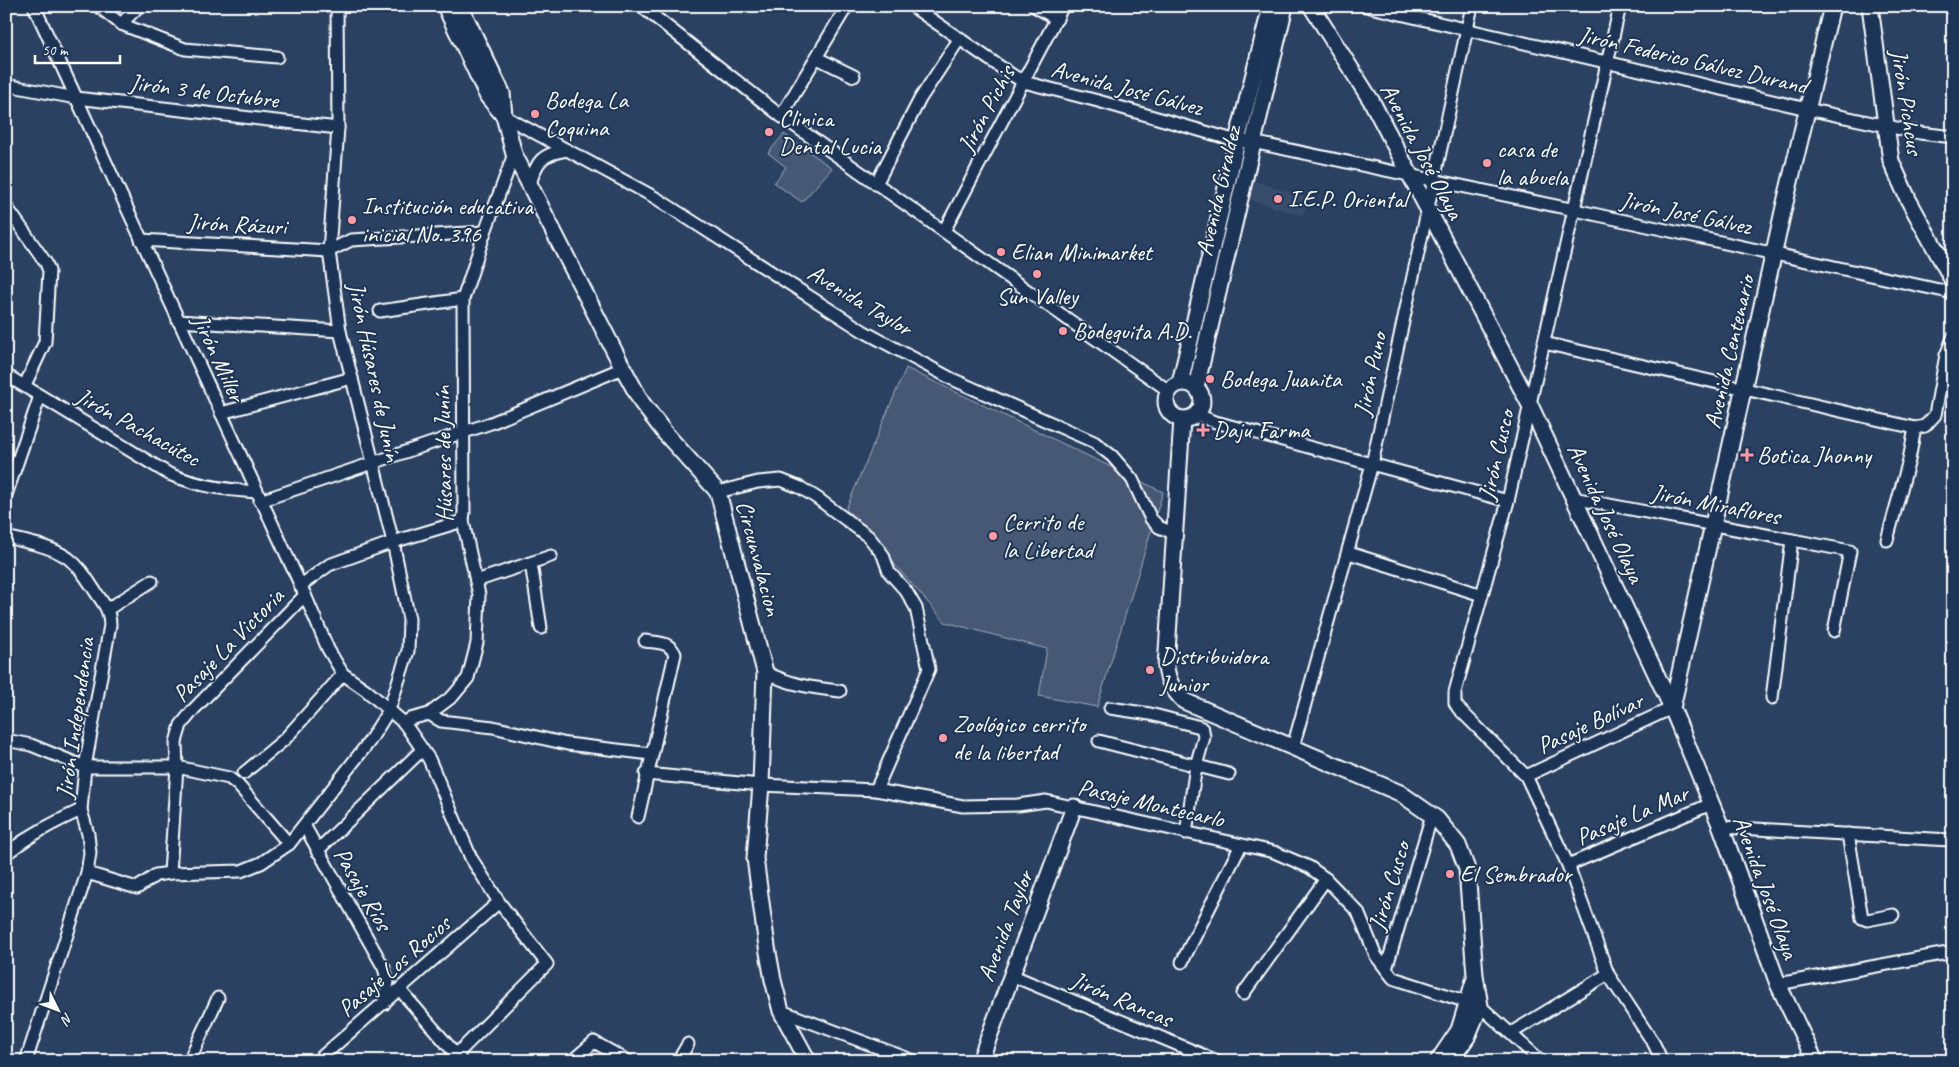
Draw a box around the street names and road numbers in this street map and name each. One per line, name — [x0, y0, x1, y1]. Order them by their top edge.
street label: Jirón Federico Gálvez Durand — [1575, 19, 1814, 102]
street label: Jirón Pichcus — [1884, 46, 1930, 159]
street label: Avenida José Gálvez — [1048, 53, 1207, 123]
street label: Jirón Pichis — [950, 58, 1023, 158]
street label: Jirón 3 de Octubre — [127, 67, 282, 115]
street label: Avenida José Olaya — [1374, 78, 1471, 226]
street label: Avenida Giraldez — [1189, 121, 1248, 258]
street label: Jirón José Gálvez — [1617, 184, 1755, 242]
street label: Jirón Rázuri — [186, 206, 290, 242]
street label: Avenida Taylor — [802, 257, 920, 344]
street label: Avenida Centenario — [1697, 270, 1762, 431]
street label: Jirón Húsares de Junín — [341, 279, 409, 465]
street label: Jirón Miller — [185, 309, 253, 408]
street label: Jirón Puno — [1346, 327, 1394, 419]
street label: Jirón Pachacútec — [70, 380, 207, 474]
street label: Húsares de Junín — [427, 384, 459, 522]
street label: Jirón Cusco — [1471, 405, 1521, 504]
street label: Avenida José Olaya — [1561, 439, 1652, 589]
street label: Jirón Miraflores — [1648, 477, 1786, 532]
street label: Circunvalacion — [729, 497, 789, 620]
street label: Pasaje La Victoria — [166, 581, 291, 708]
street label: Jirón Independencia — [49, 635, 101, 801]
street label: Pasaje Bolívar — [1532, 684, 1650, 761]
street label: Pasaje Montecarlo — [1075, 772, 1228, 835]
street label: Pasaje La Mar — [1571, 777, 1695, 852]
street label: Avenida José Olaya — [1726, 811, 1806, 964]
street label: Jirón Cusco — [1361, 836, 1417, 935]
street label: Pasaje Ríos — [327, 842, 400, 938]
street label: Avenida Taylor — [970, 864, 1041, 986]
street label: Pasaje Los Rocios — [331, 908, 458, 1023]
street label: Jirón Rancas — [1066, 964, 1179, 1035]

